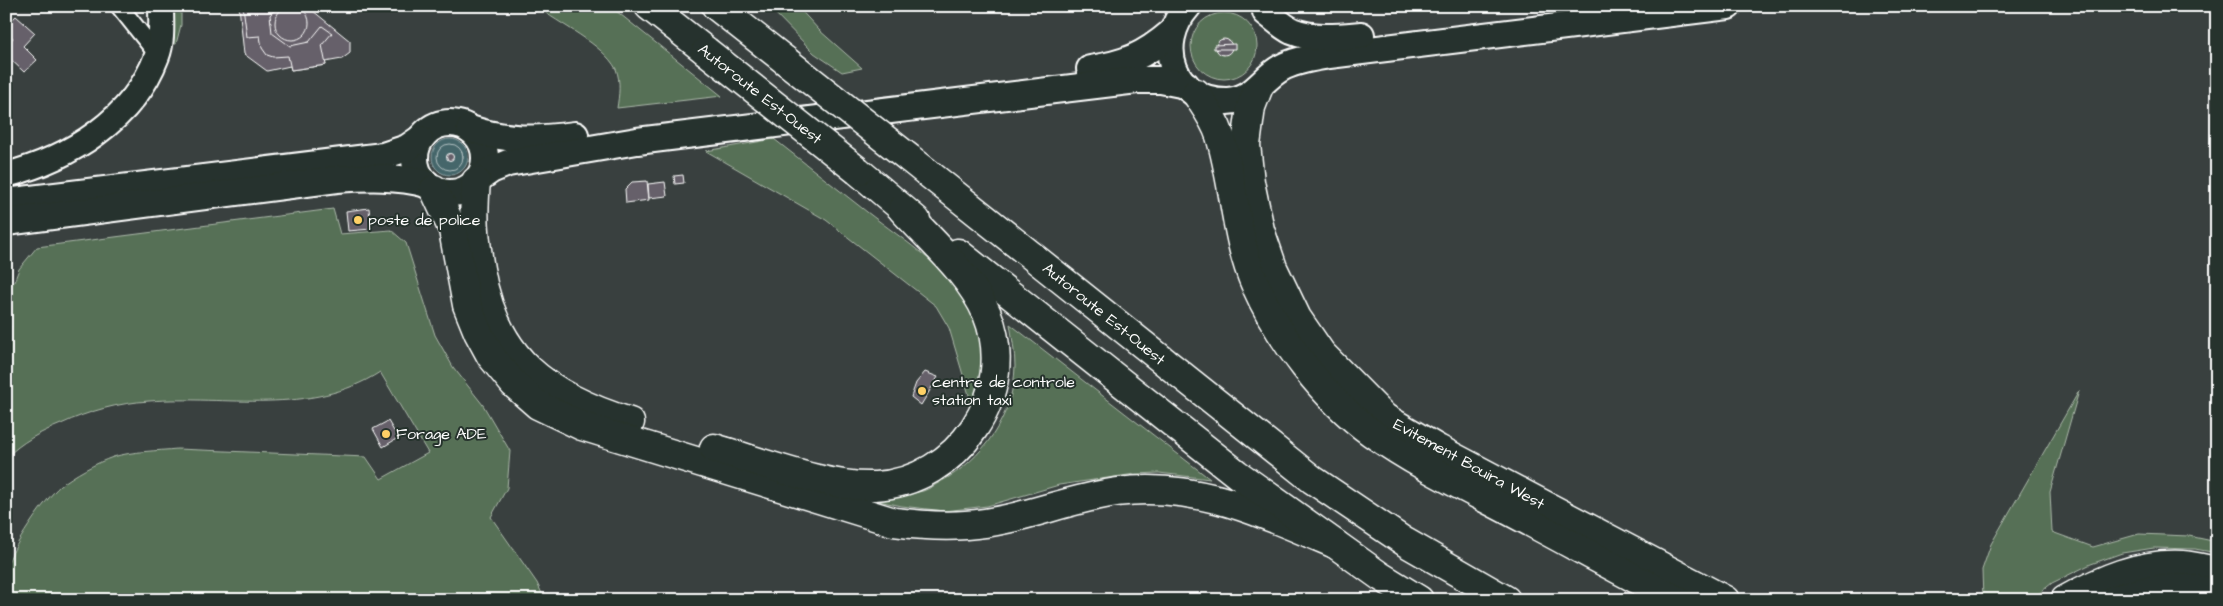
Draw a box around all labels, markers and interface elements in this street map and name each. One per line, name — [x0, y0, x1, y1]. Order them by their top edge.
street label: Autoroute Est-Ouest — [693, 38, 827, 150]
place label: poste de police — [368, 209, 481, 231]
marker: poste de police — [352, 214, 364, 226]
street label: Autoroute Est-Ouest — [1038, 258, 1171, 371]
place label: centre de controle station taxi — [932, 371, 1075, 411]
marker: centre de controle station taxi — [916, 385, 928, 397]
street label: Evitement Bouira West — [1389, 413, 1549, 515]
place label: Forage ADE — [396, 423, 487, 446]
marker: Forage ADE — [380, 428, 392, 440]

